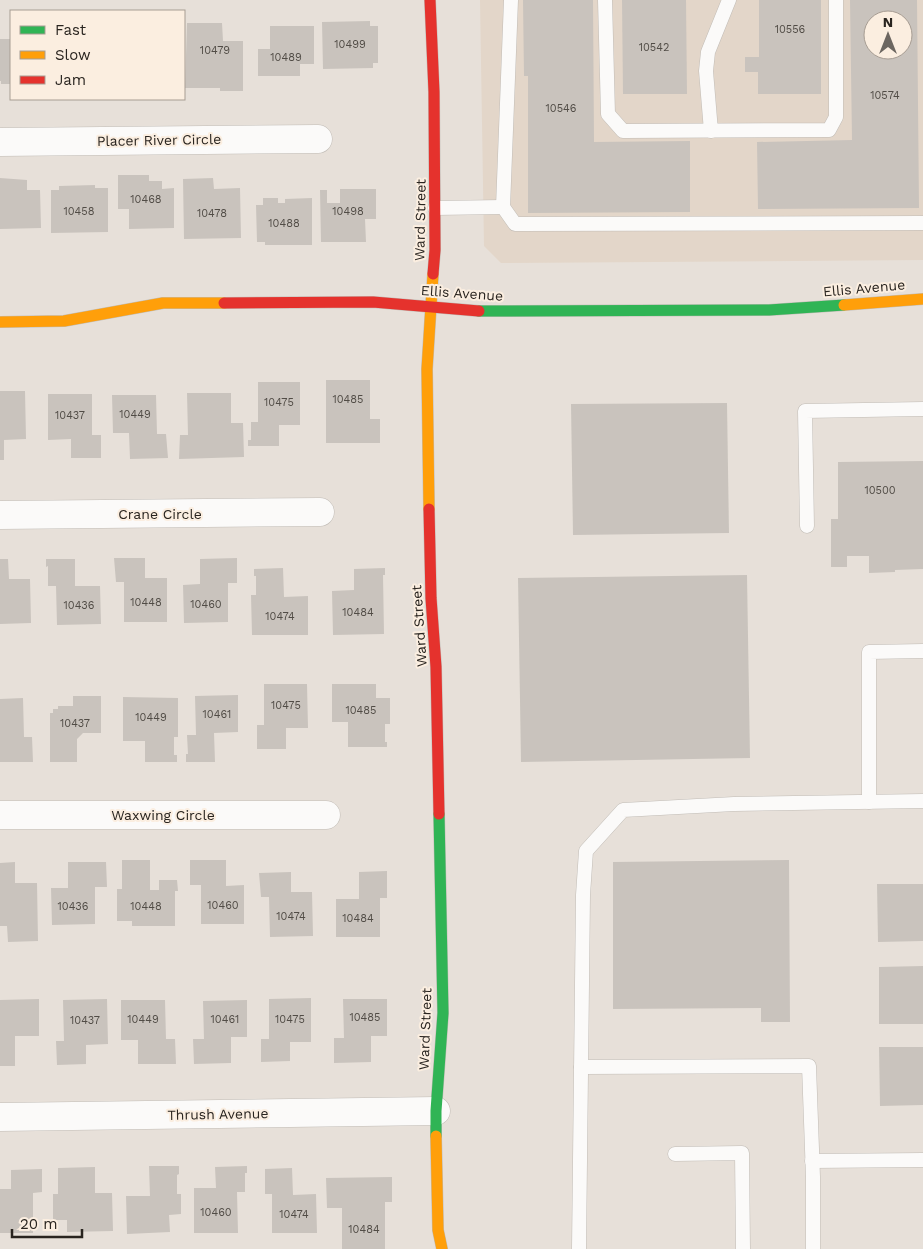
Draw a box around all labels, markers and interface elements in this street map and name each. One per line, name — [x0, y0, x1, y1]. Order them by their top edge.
legend — [10, 10, 185, 100]
north arrow — [863, 10, 913, 60]
text: N — [883, 14, 893, 30]
text: Fast — [55, 21, 87, 39]
house number: 10556 — [775, 23, 806, 36]
house number: 10499 — [334, 38, 366, 51]
house number: 10542 — [639, 41, 669, 54]
house number: 10479 — [200, 44, 230, 57]
text: Slow — [55, 46, 91, 64]
house number: 10489 — [270, 51, 302, 64]
text: Jam — [55, 71, 86, 89]
house number: 10574 — [870, 89, 900, 102]
house number: 10546 — [546, 102, 577, 115]
street label: Placer River Circle — [97, 131, 221, 149]
street label: Ward Street — [411, 179, 429, 261]
house number: 10468 — [130, 193, 162, 206]
house number: 10458 — [63, 205, 95, 218]
house number: 10498 — [332, 205, 364, 218]
house number: 10478 — [197, 207, 227, 220]
house number: 10488 — [268, 217, 300, 230]
street label: Ellis Avenue — [822, 276, 906, 300]
street label: Ellis Avenue — [420, 282, 504, 304]
house number: 10485 — [332, 393, 364, 406]
house number: 10475 — [264, 396, 294, 409]
house number: 10449 — [119, 408, 151, 421]
house number: 10437 — [55, 409, 85, 422]
house number: 10500 — [864, 484, 896, 497]
street label: Crane Circle — [118, 506, 202, 522]
street label: Ward Street — [408, 584, 430, 667]
house number: 10448 — [130, 596, 162, 609]
house number: 10460 — [190, 598, 222, 611]
house number: 10436 — [64, 599, 95, 612]
house number: 10484 — [342, 606, 374, 619]
house number: 10474 — [265, 610, 295, 623]
house number: 10475 — [271, 699, 301, 712]
house number: 10485 — [345, 704, 377, 717]
house number: 10461 — [203, 708, 231, 721]
house number: 10449 — [135, 711, 167, 724]
house number: 10437 — [60, 717, 90, 730]
street label: Waxwing Circle — [111, 807, 215, 823]
house number: 10460 — [207, 899, 239, 912]
house number: 10436 — [58, 900, 89, 913]
house number: 10448 — [130, 900, 162, 913]
house number: 10474 — [276, 910, 306, 923]
house number: 10484 — [342, 912, 374, 925]
street label: Ward Street — [416, 988, 434, 1070]
house number: 10485 — [349, 1011, 381, 1024]
house number: 10449 — [127, 1013, 159, 1026]
house number: 10461 — [211, 1013, 239, 1026]
house number: 10475 — [275, 1013, 305, 1026]
house number: 10437 — [70, 1014, 100, 1027]
street label: Thrush Avenue — [167, 1105, 269, 1123]
scale bar — [12, 1206, 82, 1238]
house number: 10460 — [200, 1206, 232, 1219]
house number: 10474 — [279, 1208, 309, 1221]
text: 20 m — [20, 1215, 58, 1233]
house number: 10484 — [348, 1223, 380, 1236]

